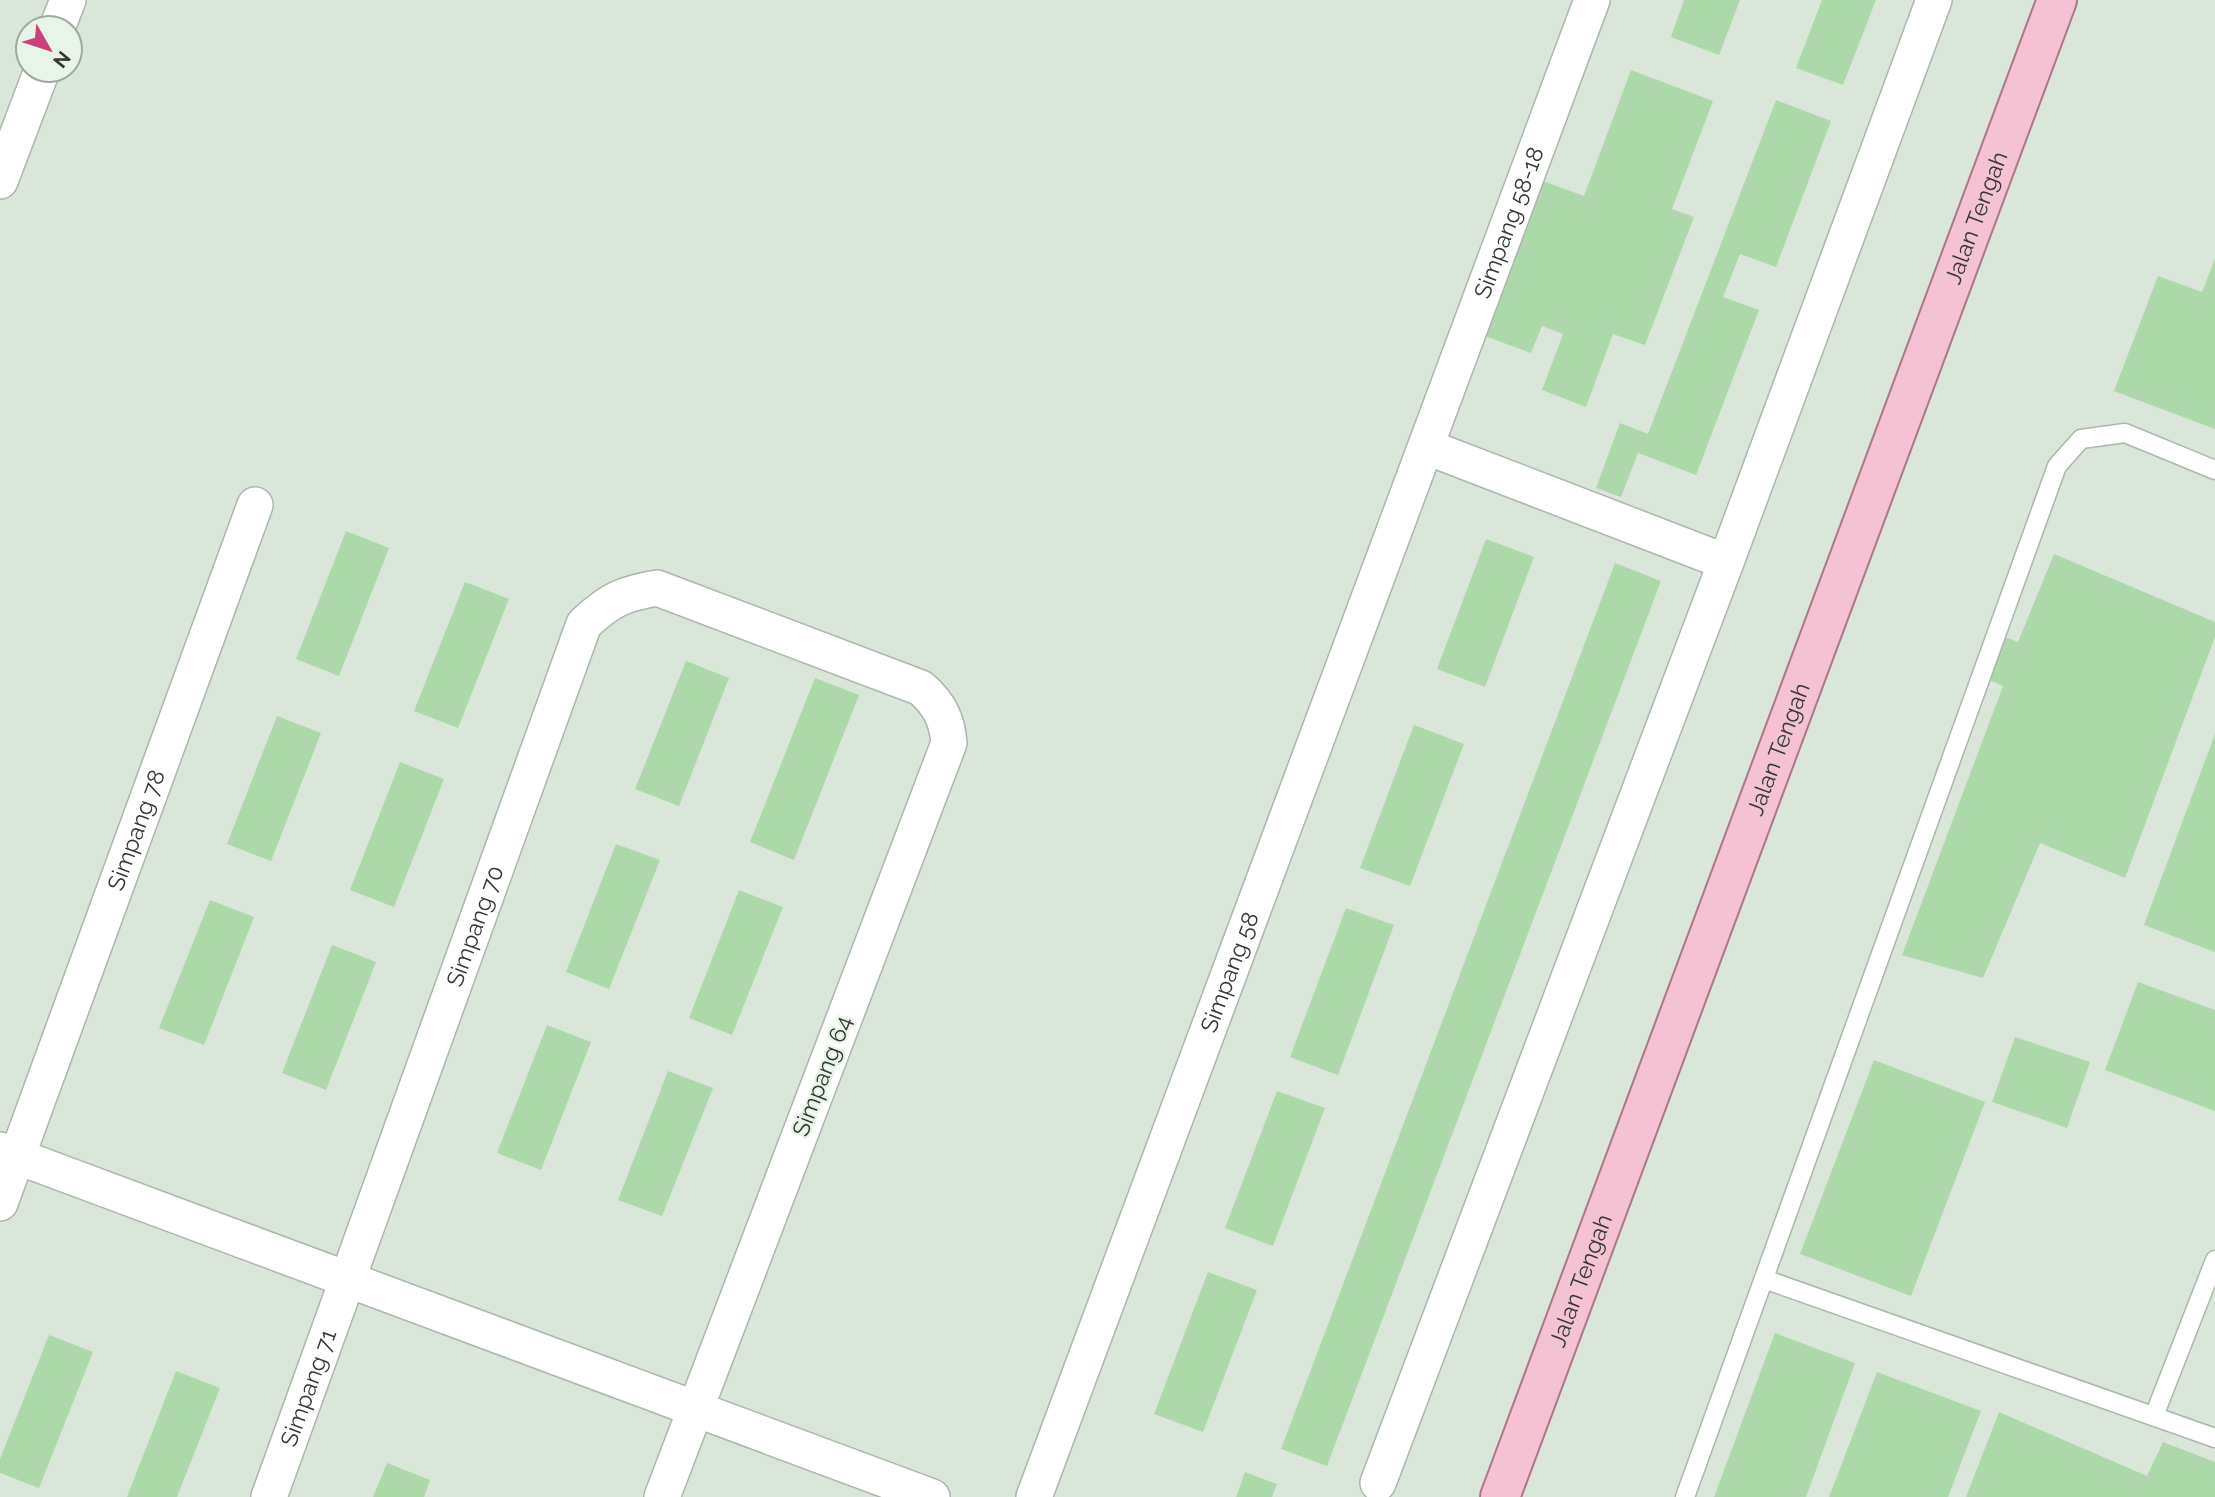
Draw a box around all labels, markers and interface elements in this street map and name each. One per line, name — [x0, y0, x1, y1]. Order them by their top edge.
north arrow — [14, 14, 84, 84]
text: N — [49, 47, 75, 72]
street label: Simpang 58-18 — [1468, 143, 1549, 302]
street label: Jalan Tengah — [1939, 147, 2013, 288]
street label: Jalan Tengah — [1741, 679, 1815, 819]
street label: Simpang 78 — [101, 766, 170, 894]
street label: Simpang 70 — [440, 862, 509, 990]
street label: Simpang 58 — [1194, 908, 1264, 1036]
street label: Simpang 64 — [786, 1012, 857, 1140]
street label: Jalan Tengah — [1543, 1210, 1617, 1350]
street label: Simpang 71 — [274, 1325, 341, 1450]

